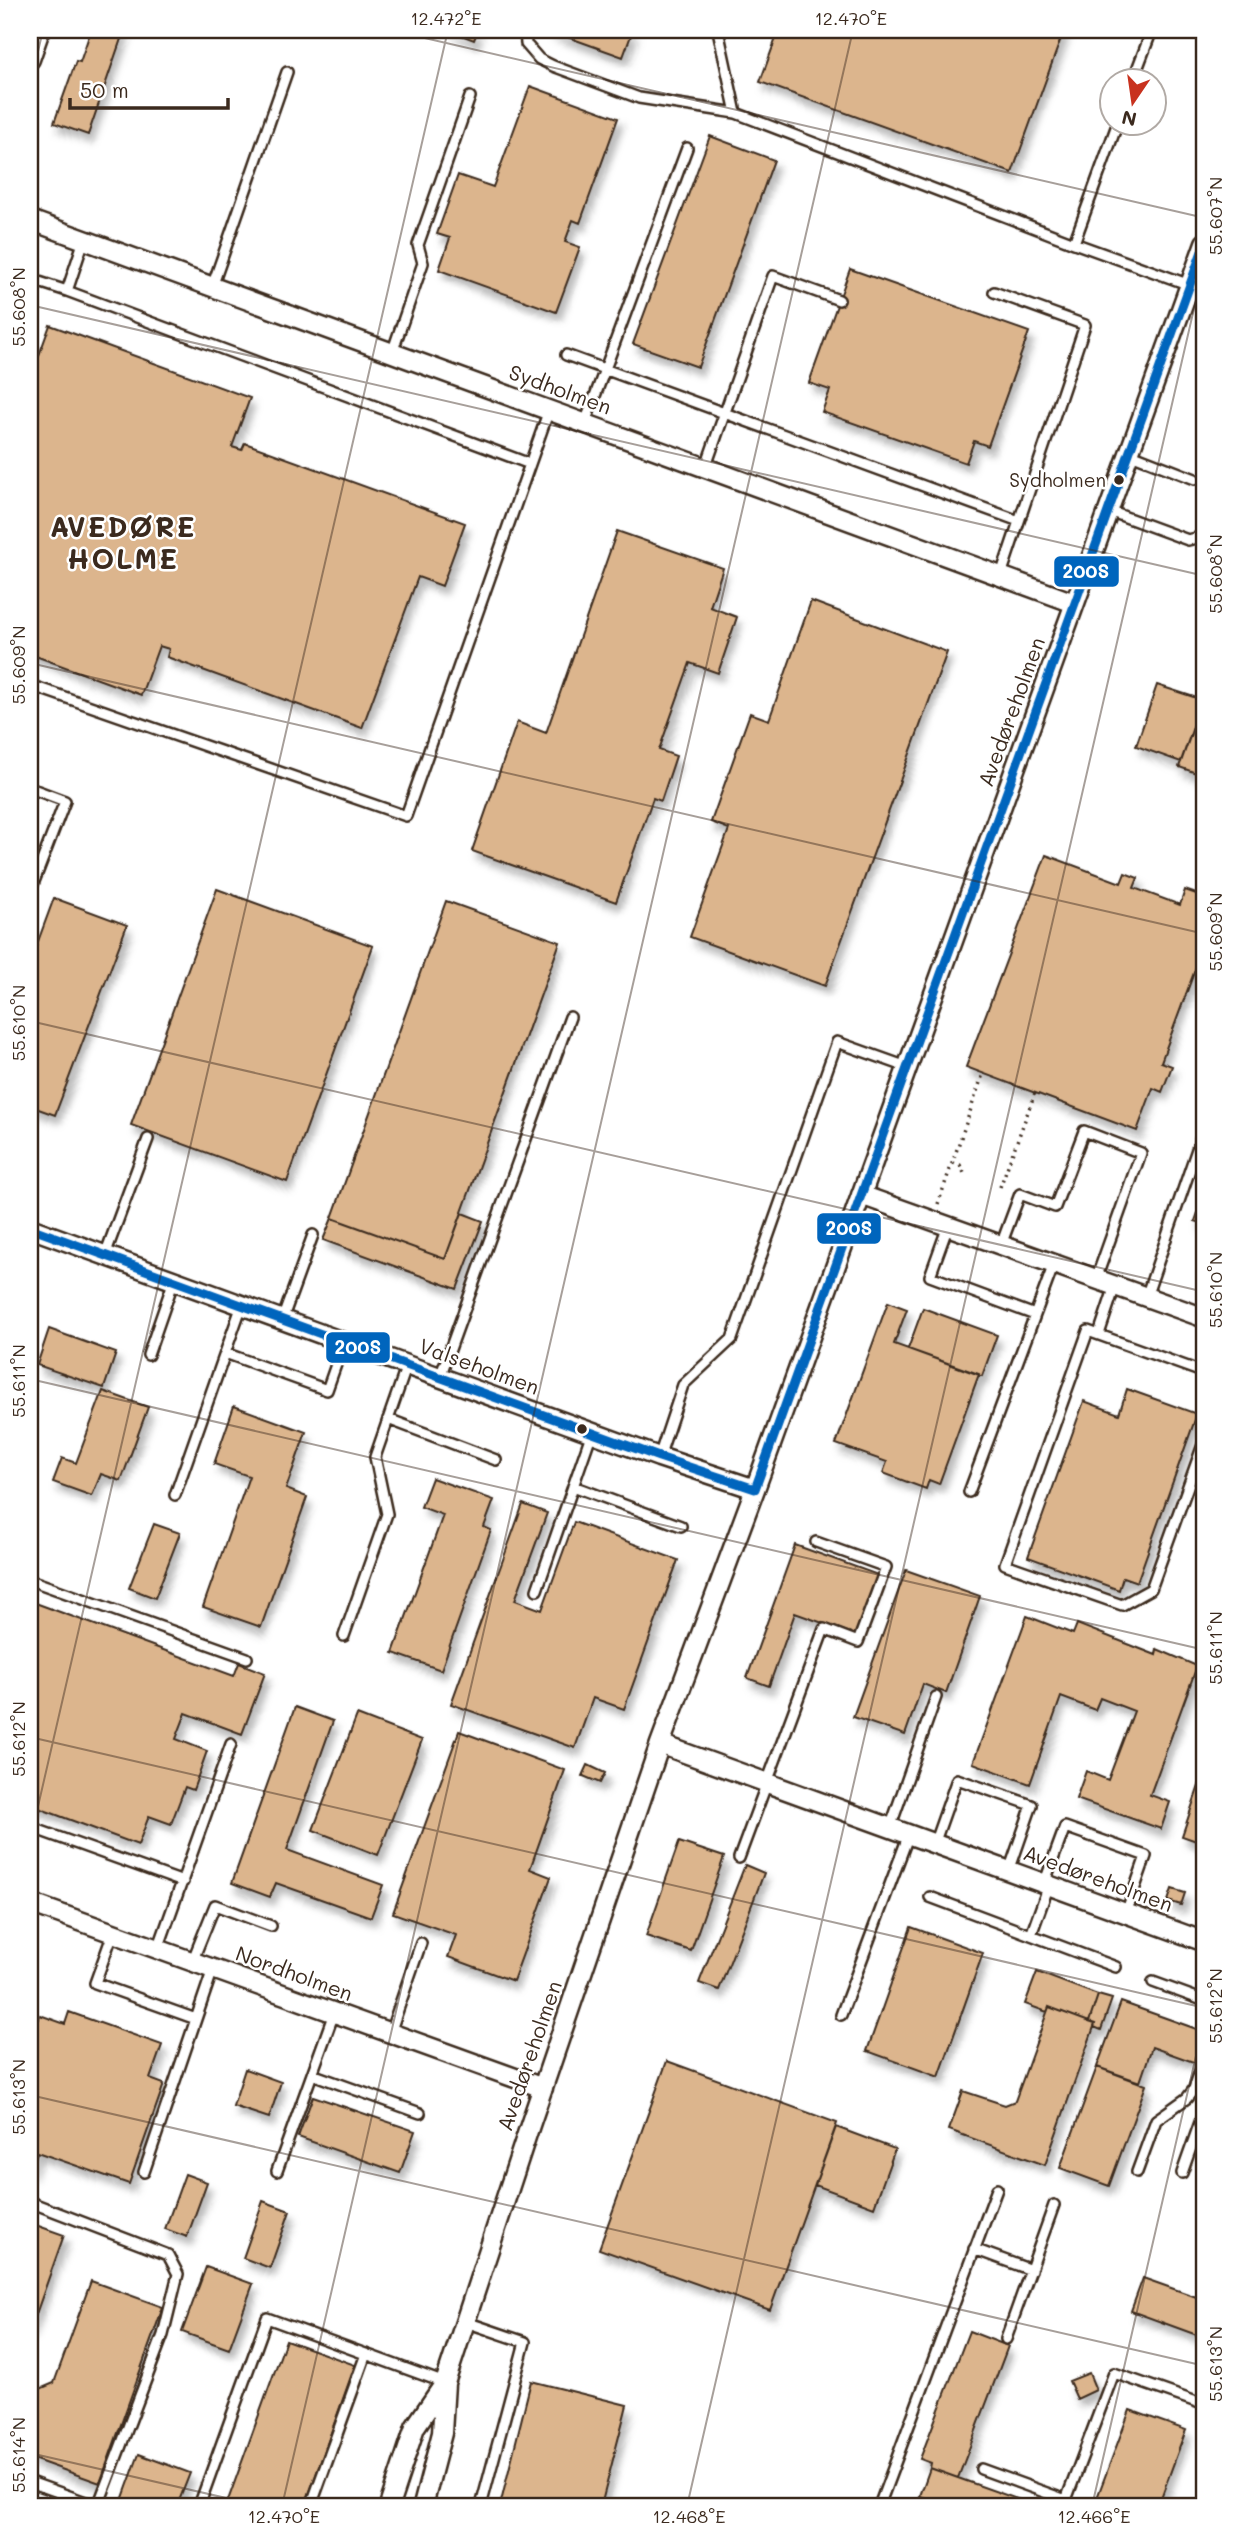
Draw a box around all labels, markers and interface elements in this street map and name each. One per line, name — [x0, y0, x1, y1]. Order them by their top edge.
text: 12.472°E — [410, 6, 482, 30]
text: 12.470°E — [815, 6, 887, 30]
scale bar — [70, 66, 228, 110]
north arrow — [1098, 66, 1168, 136]
text: 50 m — [80, 76, 129, 103]
text: N — [1119, 105, 1139, 133]
text: 55.607°N — [1203, 177, 1227, 255]
text: 55.608°N — [6, 267, 30, 347]
street label: Sydholmen — [506, 358, 615, 420]
place label: Sydholmen — [1009, 467, 1106, 492]
marker: Sydholmen — [1112, 473, 1126, 487]
district label: AVEDØRE HOLME — [50, 508, 196, 576]
text: 55.608°N — [1203, 534, 1227, 614]
line badge: 200S — [1053, 555, 1120, 588]
text: 200S — [1063, 558, 1109, 583]
text: 55.609°N — [6, 625, 30, 705]
street label: Avedøreholmen — [971, 633, 1050, 790]
text: 55.609°N — [1203, 892, 1227, 972]
text: 55.610°N — [6, 985, 30, 1061]
line badge: 200S — [816, 1212, 882, 1245]
text: 200S — [826, 1215, 872, 1240]
text: 55.610°N — [1203, 1252, 1227, 1328]
line badge: 200S — [325, 1331, 391, 1364]
street label: Valseholmen — [416, 1331, 543, 1400]
text: 200S — [335, 1334, 381, 1359]
text: 55.611°N — [6, 1344, 30, 1418]
unlabelled marker — [575, 1422, 589, 1436]
text: 55.611°N — [1203, 1611, 1227, 1685]
text: 55.612°N — [6, 1701, 30, 1777]
street label: Avedøreholmen — [1020, 1838, 1177, 1917]
street label: Nordholmen — [232, 1939, 357, 2006]
text: 55.612°N — [1203, 1968, 1227, 2044]
street label: Avedøreholmen — [490, 1977, 567, 2134]
text: 55.613°N — [6, 2059, 30, 2135]
text: 55.613°N — [1203, 2326, 1227, 2402]
text: 55.614°N — [6, 2417, 30, 2493]
text: 12.470°E — [248, 2504, 320, 2528]
text: 12.468°E — [653, 2504, 725, 2528]
text: 12.466°E — [1058, 2504, 1130, 2528]

